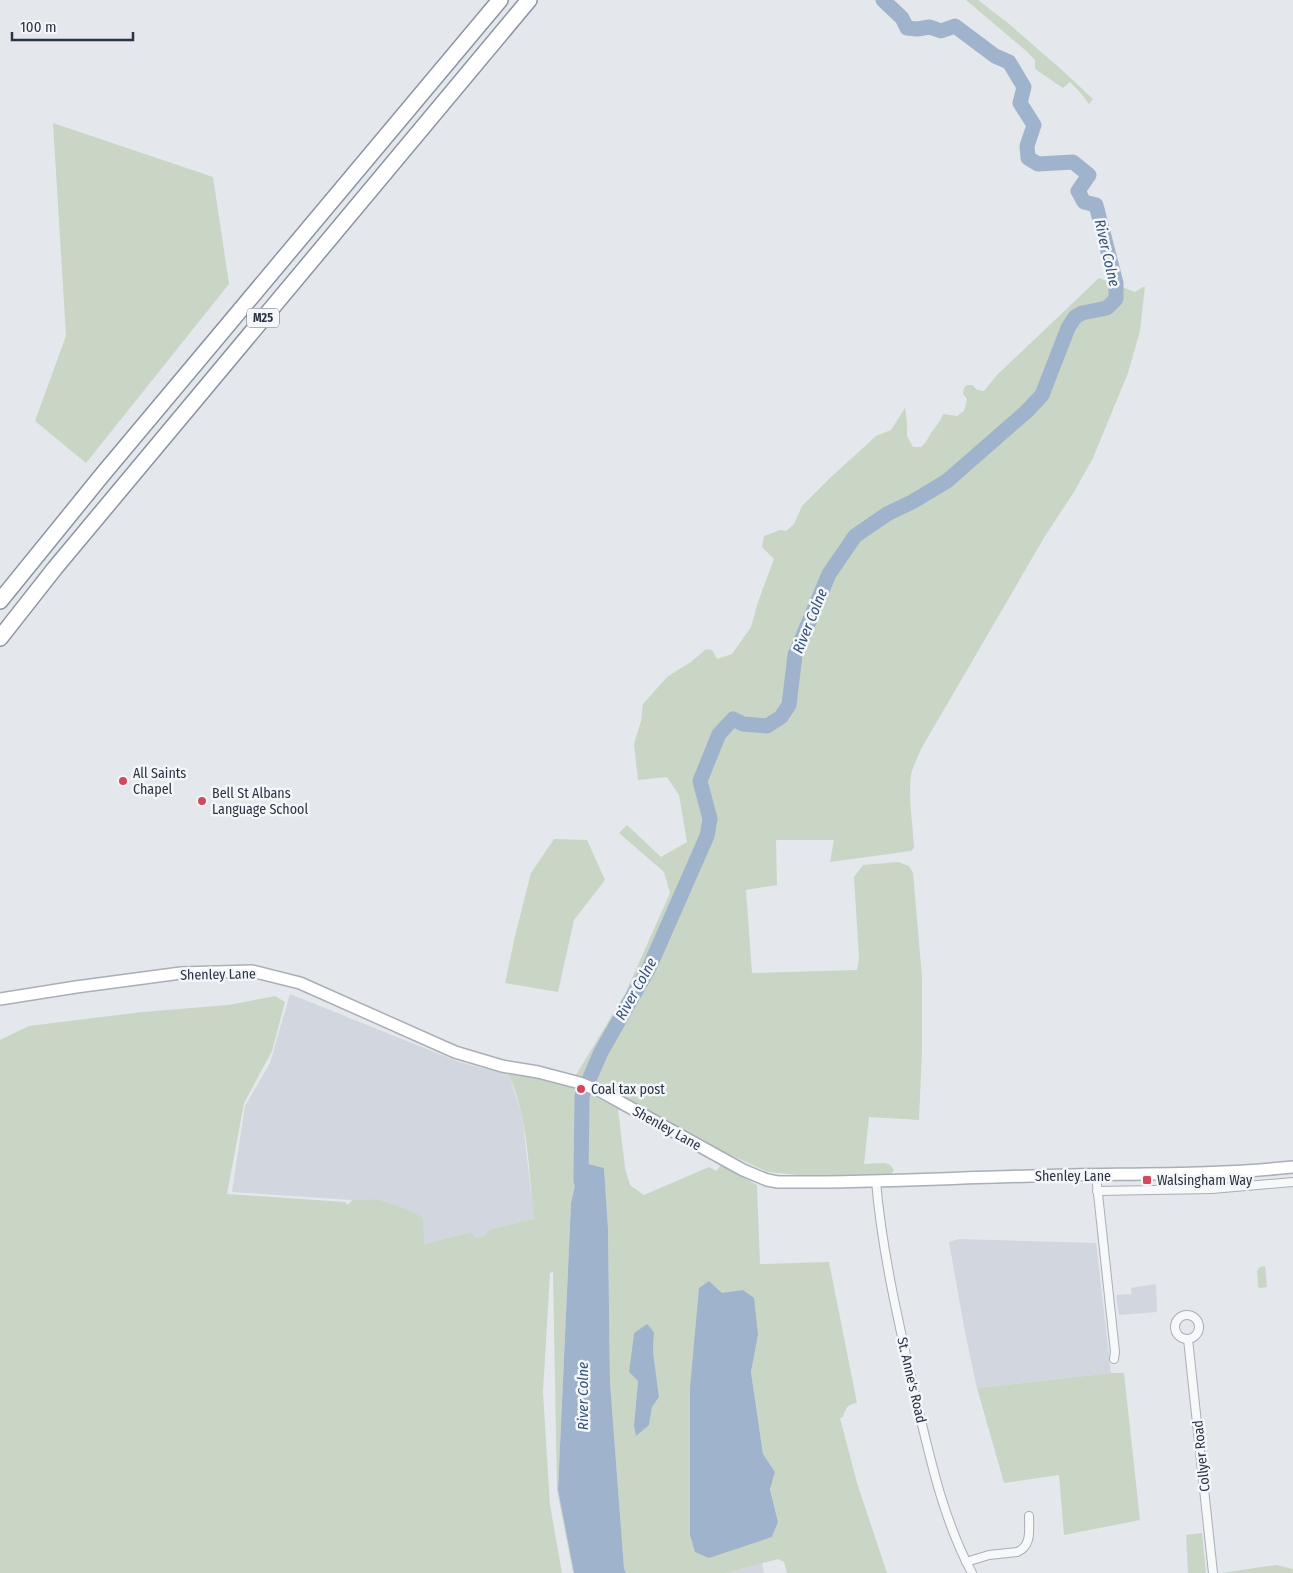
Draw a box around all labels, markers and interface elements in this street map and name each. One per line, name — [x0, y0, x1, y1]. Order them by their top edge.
scale bar — [12, 10, 134, 42]
text: 100 m — [20, 18, 57, 36]
water label: River Colne — [1091, 218, 1123, 288]
road number: M25 — [247, 308, 279, 328]
water label: River Colne — [789, 586, 831, 656]
place label: All Saints Chapel — [133, 765, 186, 798]
marker: All Saints Chapel — [117, 775, 129, 787]
place label: Bell St Albans Language School — [212, 785, 308, 818]
marker: Bell St Albans Language School — [196, 795, 208, 807]
water label: River Colne — [612, 955, 660, 1023]
street label: Shenley Lane — [180, 965, 256, 984]
place label: Coal tax post — [591, 1081, 665, 1098]
marker: Coal tax post — [575, 1083, 587, 1095]
street label: Shenley Lane — [629, 1103, 704, 1154]
street label: Shenley Lane — [1035, 1168, 1111, 1185]
place label: Walsingham Way — [1157, 1172, 1253, 1189]
marker: Walsingham Way — [1141, 1174, 1153, 1186]
street label: St. Anne's Road — [893, 1335, 930, 1425]
water label: River Colne — [574, 1362, 592, 1430]
street label: Collyer Road — [1189, 1419, 1214, 1493]

